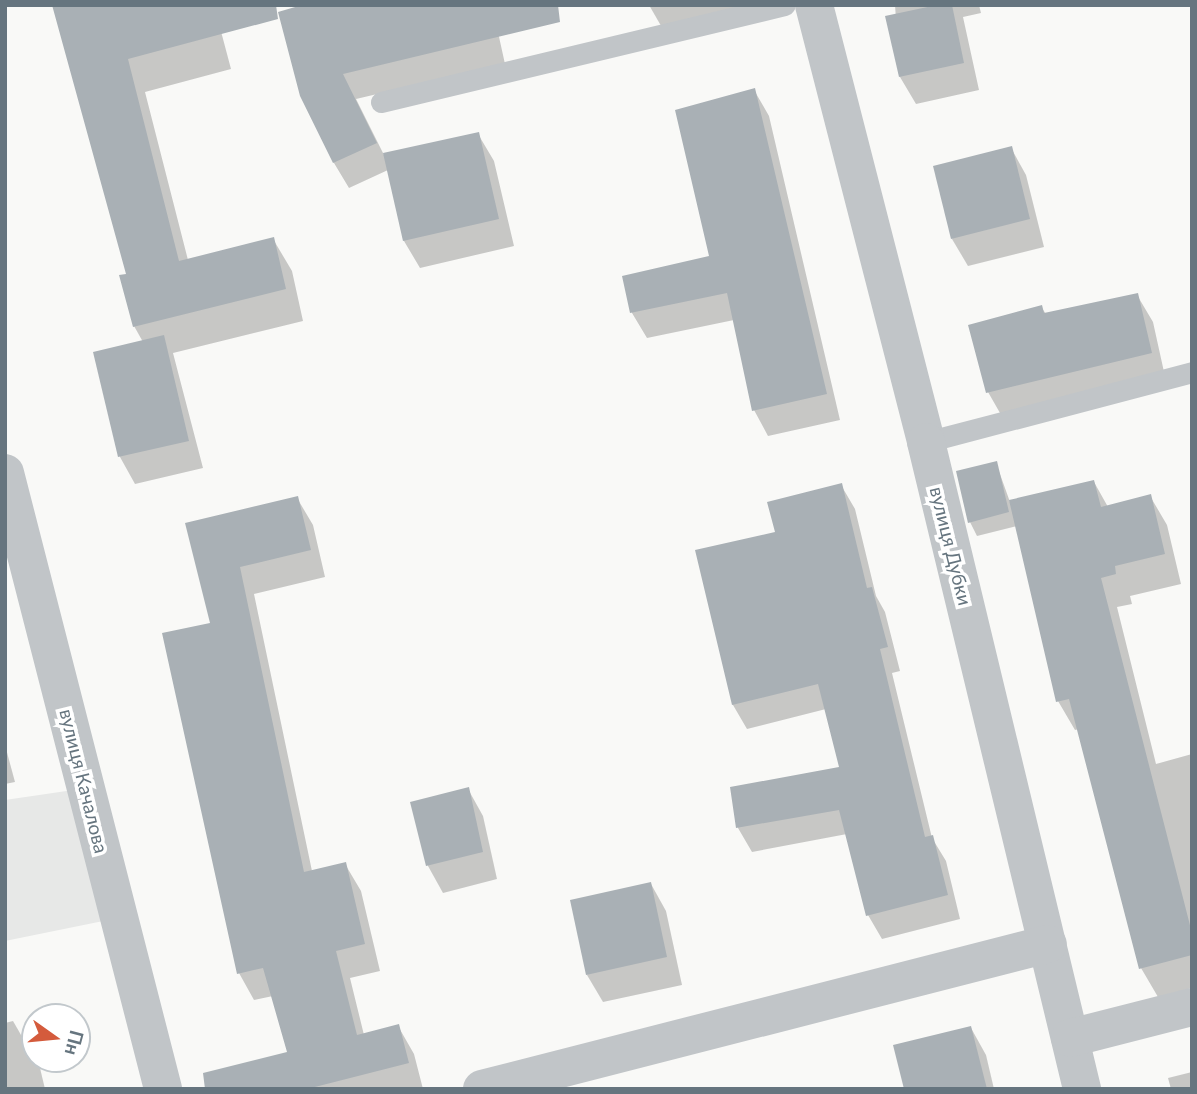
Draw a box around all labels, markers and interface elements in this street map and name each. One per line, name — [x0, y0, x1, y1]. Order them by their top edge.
street label: вулиця Дубки — [925, 484, 977, 608]
street label: вулиця Качалова — [55, 706, 113, 856]
north arrow — [21, 1003, 91, 1073]
text: Пн — [61, 1028, 89, 1058]

